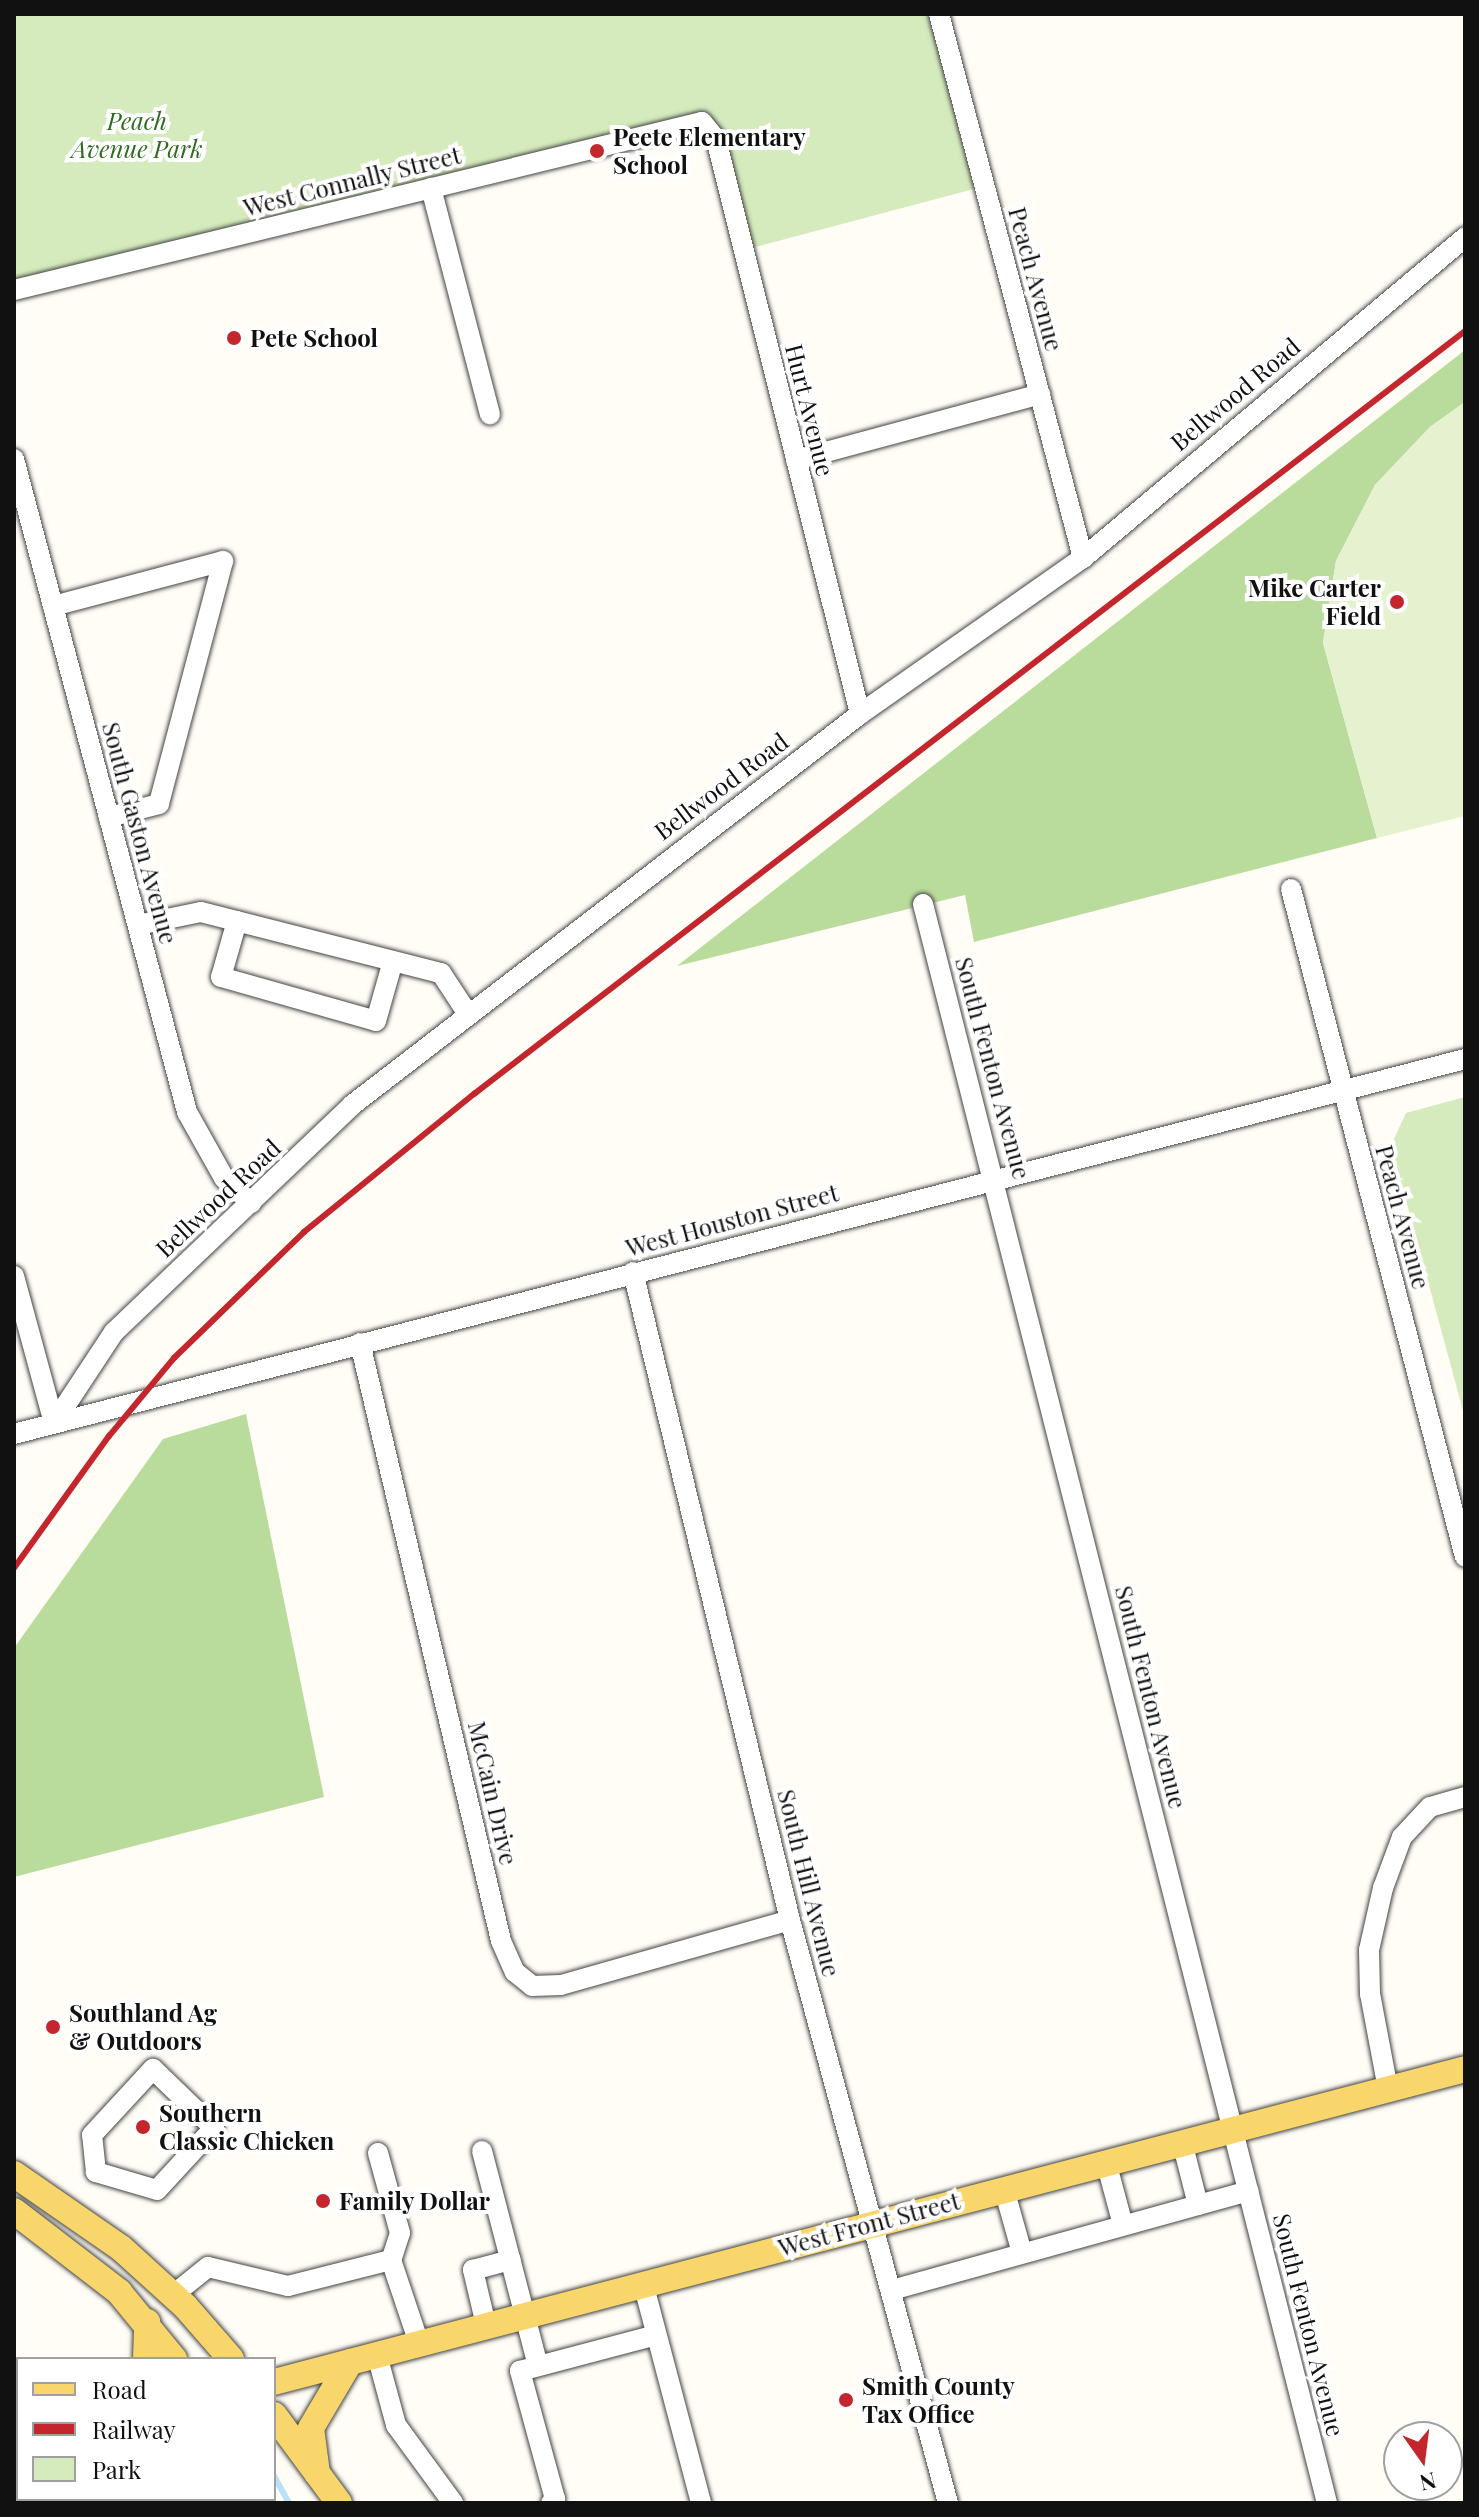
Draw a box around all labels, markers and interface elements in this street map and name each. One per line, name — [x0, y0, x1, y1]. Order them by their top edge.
park label: Peach Avenue Park — [71, 107, 203, 163]
place label: Peete Elementary School — [613, 123, 806, 179]
street label: West Connally Street — [240, 140, 464, 222]
marker: Peete Elementary School — [588, 142, 606, 160]
street label: Peach Avenue — [1003, 203, 1069, 355]
place label: Pete School — [250, 324, 378, 352]
marker: Pete School — [225, 329, 243, 347]
street label: Bellwood Road — [1164, 332, 1306, 456]
street label: Hurt Avenue — [780, 340, 840, 480]
place label: Mike Carter Field — [1248, 574, 1381, 630]
marker: Mike Carter Field — [1388, 593, 1406, 611]
street label: South Gaston Avenue — [96, 719, 184, 947]
street label: Bellwood Road — [648, 726, 794, 846]
street label: South Fenton Avenue — [949, 954, 1037, 1182]
street label: Bellwood Road — [150, 1133, 286, 1263]
street label: Peach Avenue — [1370, 1141, 1436, 1293]
street label: West Houston Street — [622, 1178, 842, 1262]
street label: South Fenton Avenue — [1109, 1582, 1193, 1812]
street label: McCain Drive — [462, 1718, 524, 1868]
street label: South Hill Avenue — [772, 1786, 846, 1980]
place label: Southland Ag & Outdoors — [69, 1999, 218, 2055]
marker: Southland Ag & Outdoors — [44, 2018, 62, 2036]
place label: Southern Classic Chicken — [159, 2099, 334, 2155]
marker: Southern Classic Chicken — [134, 2118, 152, 2136]
street label: West Front Street — [775, 2186, 963, 2262]
place label: Family Dollar — [339, 2187, 491, 2215]
marker: Family Dollar — [314, 2192, 332, 2210]
street label: South Fenton Avenue — [1267, 2210, 1351, 2440]
legend — [16, 2357, 276, 2501]
place label: Smith County Tax Office — [862, 2372, 1015, 2428]
text: Road — [92, 2373, 147, 2405]
marker: Smith County Tax Office — [837, 2391, 855, 2409]
text: Railway — [92, 2413, 176, 2445]
north arrow — [1383, 2421, 1463, 2501]
text: Park — [92, 2453, 141, 2485]
text: N — [1417, 2466, 1440, 2499]

